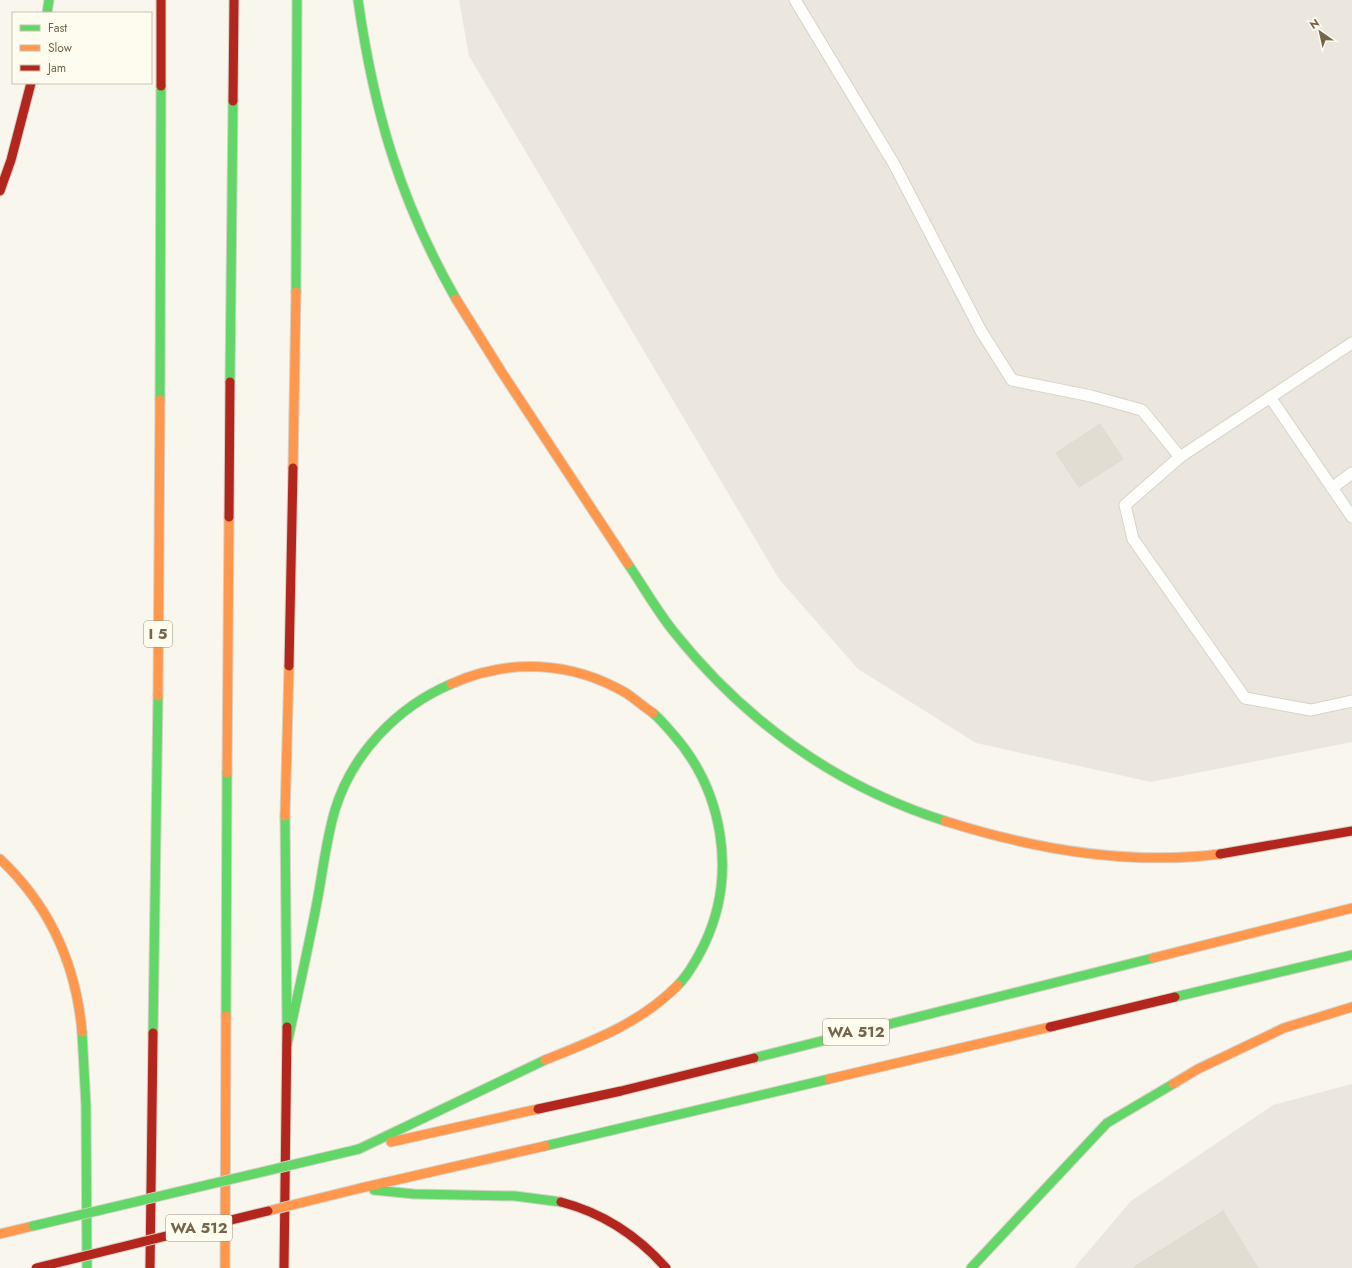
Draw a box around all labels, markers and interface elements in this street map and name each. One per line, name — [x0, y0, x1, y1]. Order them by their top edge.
legend — [12, 12, 152, 84]
north arrow — [1300, 12, 1340, 52]
text: N — [1306, 15, 1323, 33]
text: Fast — [48, 19, 67, 37]
text: Slow — [48, 39, 73, 57]
text: Jam — [46, 59, 66, 77]
road number: I 5 — [144, 621, 172, 647]
road number: WA 512 — [823, 1019, 889, 1045]
road number: WA 512 — [166, 1215, 232, 1241]

